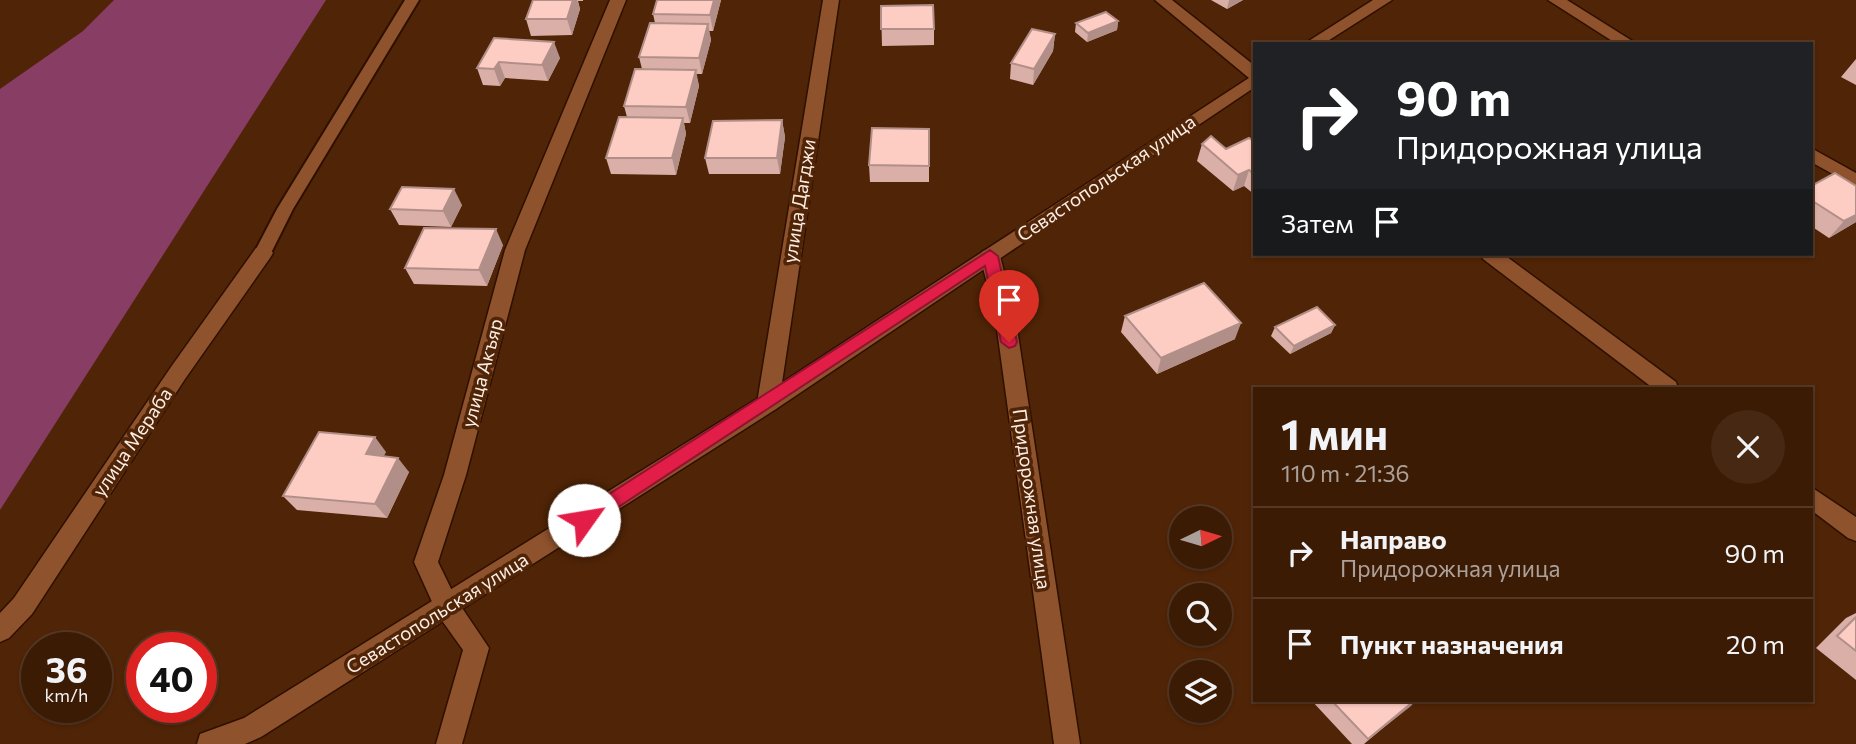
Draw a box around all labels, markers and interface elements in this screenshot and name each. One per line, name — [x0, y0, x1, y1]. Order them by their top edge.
text: 90 m — [1396, 66, 1511, 126]
icon: right — [1281, 70, 1372, 161]
street label: Севастопольская улица — [1012, 109, 1199, 246]
text: Придорожная улица — [1396, 126, 1703, 166]
street label: улица Дагджи — [777, 137, 820, 265]
icon: arrive — [1368, 203, 1406, 241]
text: Затем — [1281, 207, 1354, 238]
pin — [979, 270, 1039, 342]
icon: arrive — [990, 281, 1028, 319]
street label: улица Акъяр — [456, 316, 507, 430]
street label: улица Мераба — [87, 383, 176, 500]
street label: Придорожная улица — [1008, 407, 1057, 591]
text: 1 мин — [1281, 407, 1388, 459]
button: close — [1711, 410, 1785, 484]
text: 110 m · 21:36 — [1281, 459, 1409, 487]
position arrow — [547, 483, 621, 557]
north arrow — [1169, 506, 1232, 569]
map controls — [1169, 506, 1232, 723]
text: Направо — [1340, 523, 1447, 554]
icon: right — [1281, 534, 1319, 572]
text: 90 m — [1725, 537, 1785, 568]
street label: Севастопольская улица — [341, 547, 532, 678]
text: Придорожная улица — [1340, 554, 1560, 582]
button: search — [1169, 583, 1232, 646]
icon: arrive — [1281, 625, 1319, 663]
text: Пункт назначения — [1340, 628, 1564, 659]
text: 20 m — [1726, 628, 1785, 659]
speed limit sign: 40 — [126, 632, 217, 723]
text: 36 — [46, 647, 87, 690]
button: layers — [1169, 660, 1232, 723]
text: km/h — [45, 684, 88, 706]

